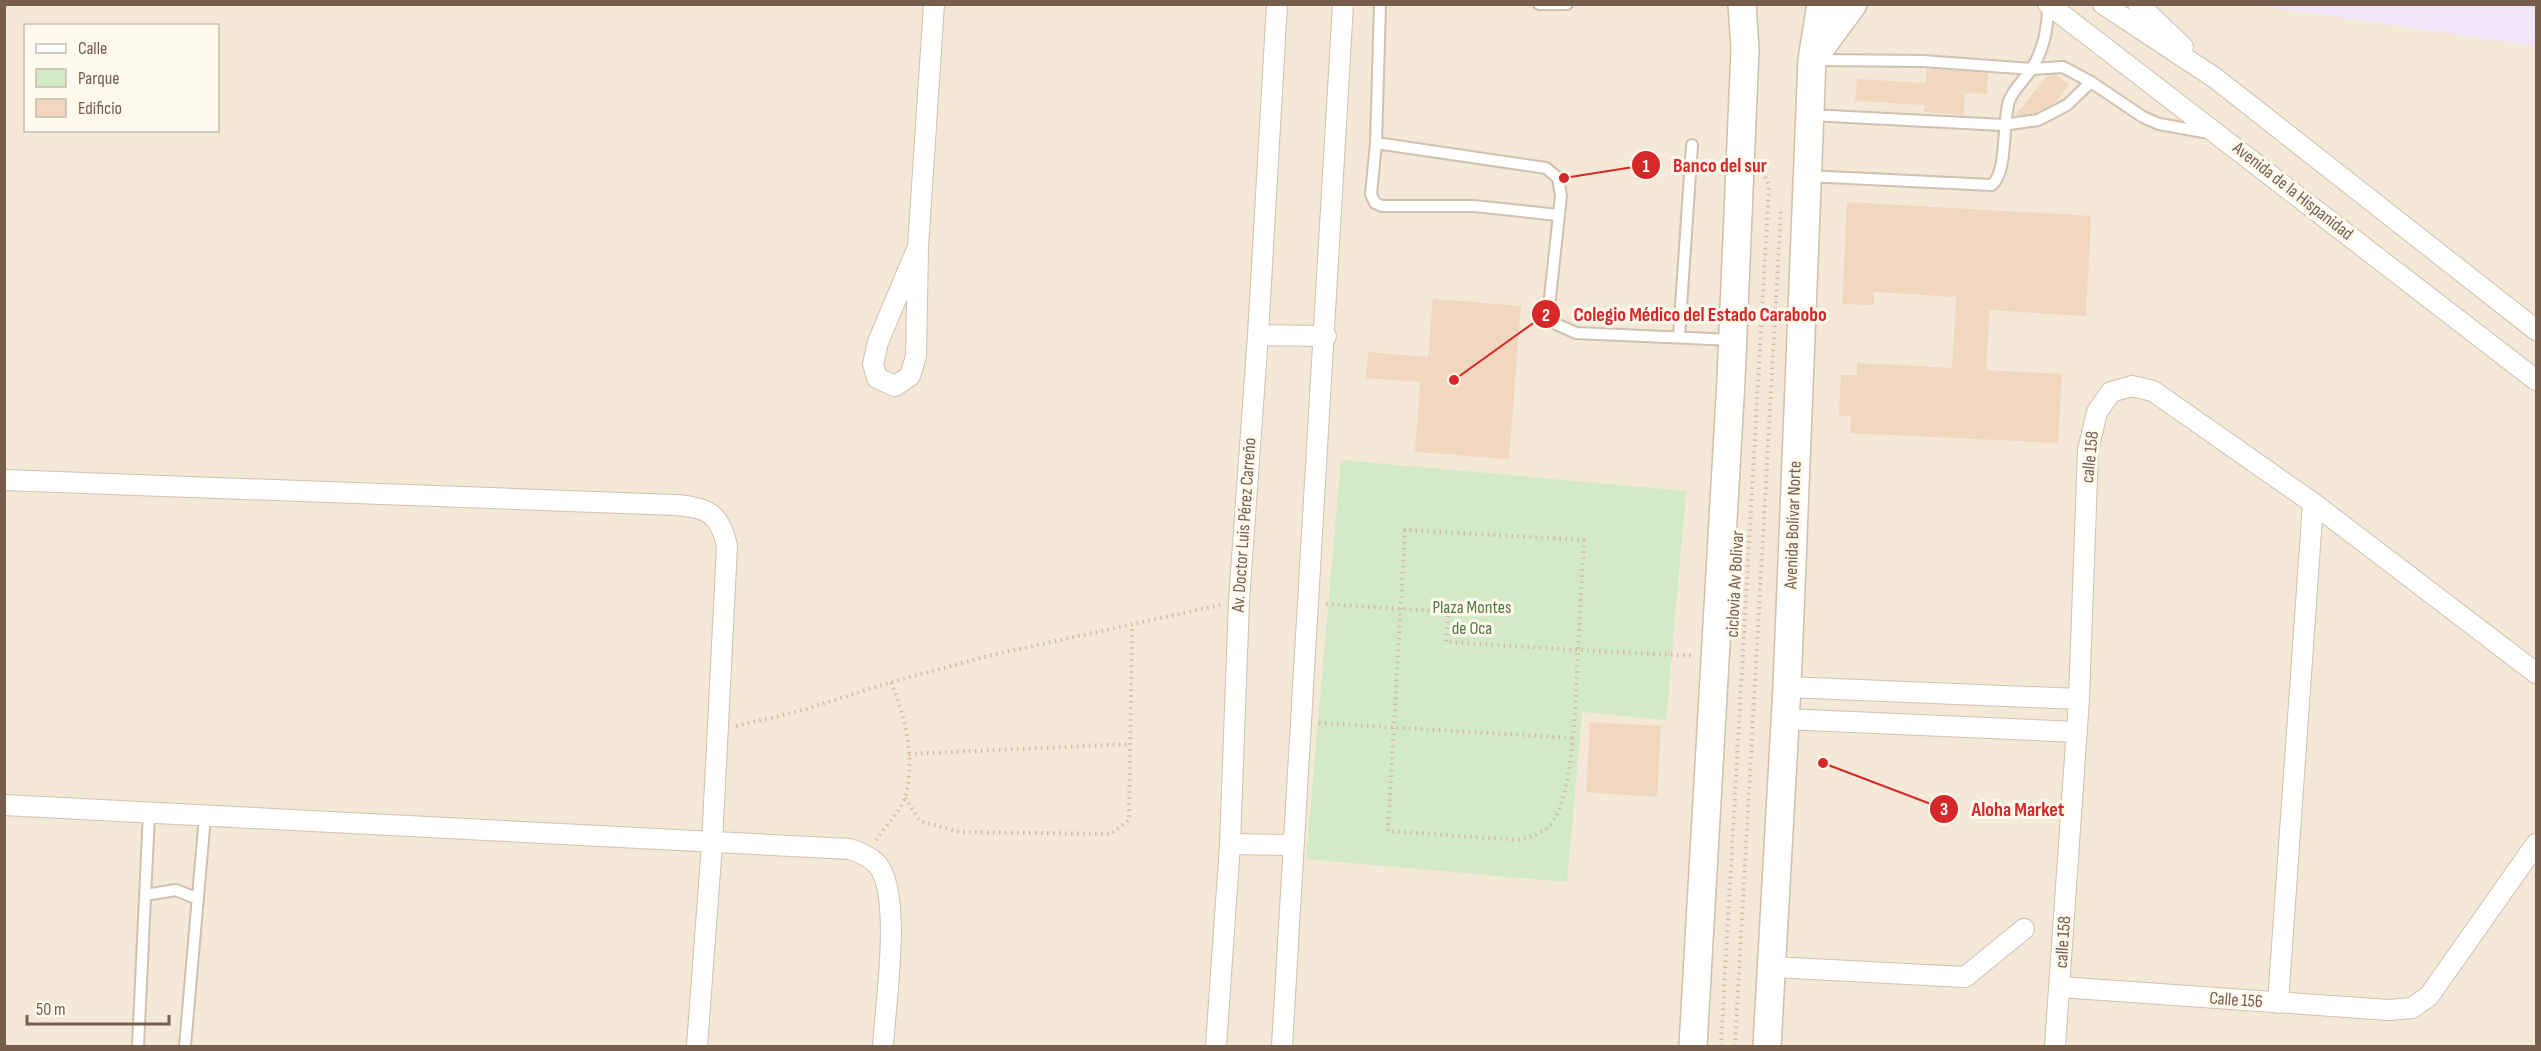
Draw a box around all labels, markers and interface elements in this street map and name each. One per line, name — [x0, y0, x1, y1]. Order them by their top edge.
legend — [24, 24, 219, 132]
text: Calle — [78, 38, 107, 59]
text: Parque — [78, 68, 119, 89]
text: Edificio — [78, 98, 122, 119]
street label: Avenida de la Hispanidad — [2228, 137, 2357, 245]
callout: Banco del sur — [1631, 146, 1779, 184]
text: Banco del sur — [1673, 154, 1767, 178]
text: 1 — [1642, 156, 1650, 177]
callout: Colegio Médico del Estado Carabobo — [1531, 295, 1838, 333]
text: Colegio Médico del Estado Carabobo — [1573, 303, 1827, 327]
text: 2 — [1542, 305, 1550, 326]
street label: calle 158 — [2077, 430, 2103, 484]
street label: Av. Doctor Luis Pérez Carreño — [1227, 437, 1261, 614]
street label: Avenida Bolívar Norte — [1780, 461, 1806, 590]
street label: ciclovia Av Bolivar — [1722, 530, 1748, 638]
park label: Plaza Montes de Oca — [1432, 597, 1512, 639]
callout: Aloha Market — [1929, 790, 2076, 828]
text: Aloha Market — [1971, 798, 2065, 822]
text: 3 — [1940, 799, 1948, 820]
street label: calle 158 — [2051, 915, 2075, 969]
scale bar — [27, 988, 170, 1026]
street label: Calle 156 — [2209, 988, 2264, 1012]
text: 50 m — [36, 999, 66, 1020]

